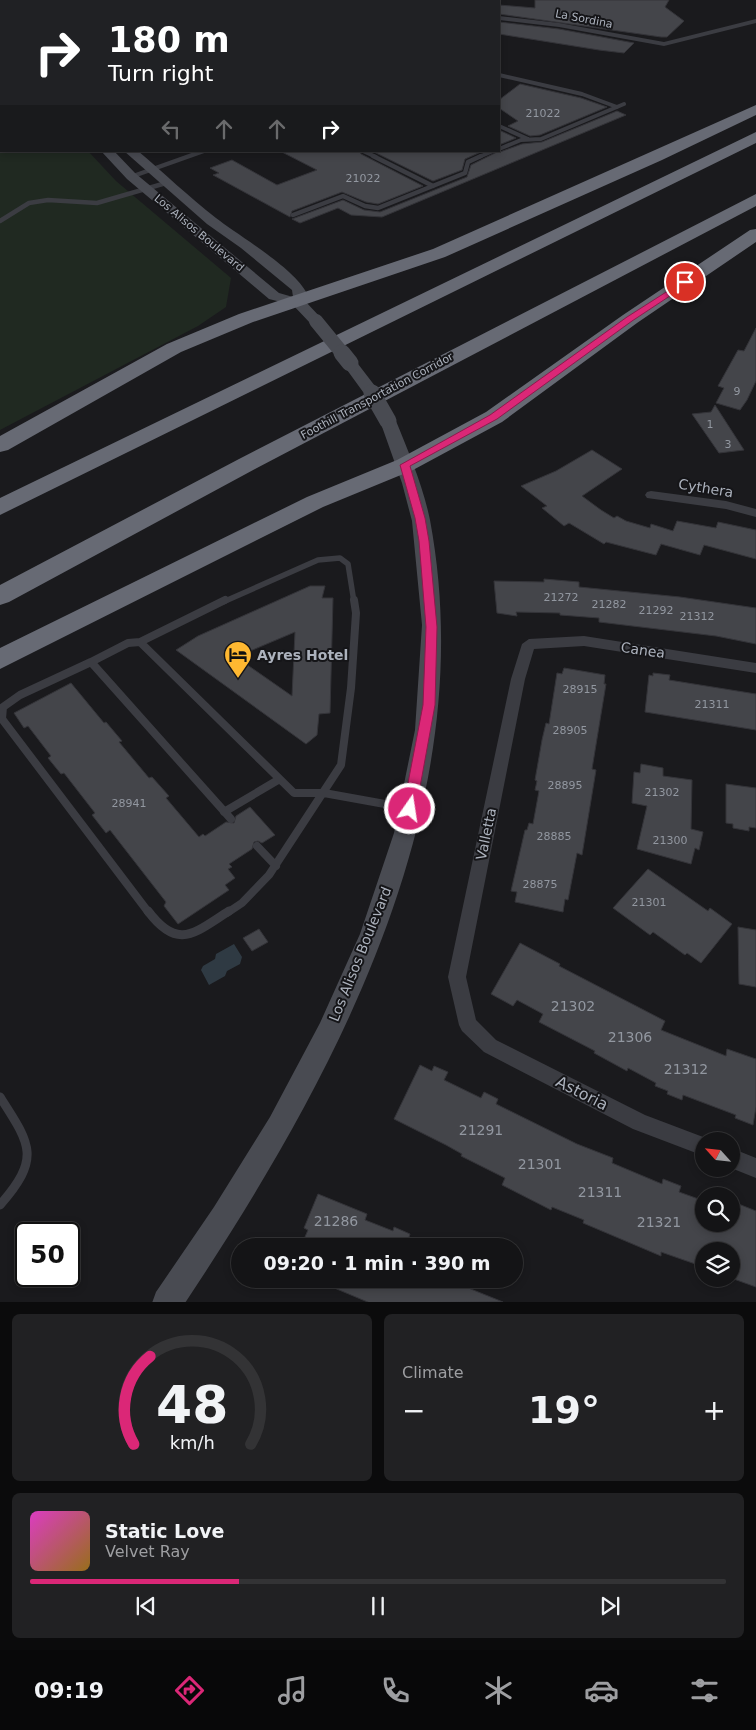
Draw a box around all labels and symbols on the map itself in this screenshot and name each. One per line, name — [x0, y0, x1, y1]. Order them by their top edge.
street label: La Sordina — [554, 7, 614, 31]
house number: 21022 — [526, 107, 561, 120]
house number: 21022 — [346, 172, 381, 185]
street label: Los Alisos Boulevard — [152, 192, 246, 274]
pin — [664, 261, 706, 303]
street label: Foothill Transportation Corridor — [299, 350, 456, 442]
house number: 9 — [734, 385, 741, 398]
house number: 1 — [707, 418, 714, 431]
house number: 3 — [725, 438, 732, 451]
street label: Cythera — [677, 476, 735, 500]
house number: 21272 — [544, 591, 579, 604]
house number: 21282 — [592, 598, 627, 611]
house number: 21292 — [639, 604, 674, 617]
house number: 21312 — [680, 610, 715, 623]
street label: Canea — [620, 639, 666, 661]
hotel icon: Ayres Hotel — [223, 640, 253, 679]
place label: Ayres Hotel — [257, 647, 348, 663]
house number: 28915 — [563, 683, 598, 696]
house number: 21311 — [695, 698, 730, 711]
house number: 28905 — [553, 724, 588, 737]
house number: 28895 — [548, 779, 583, 792]
position arrow — [383, 782, 435, 834]
house number: 21302 — [645, 786, 680, 799]
house number: 28941 — [112, 797, 147, 810]
street label: Valletta — [473, 806, 499, 862]
house number: 28885 — [537, 830, 572, 843]
house number: 21300 — [653, 834, 688, 847]
house number: 28875 — [523, 878, 558, 891]
street label: Los Alisos Boulevard — [326, 884, 394, 1024]
house number: 21301 — [632, 896, 667, 909]
house number: 21302 — [551, 998, 595, 1014]
house number: 21306 — [608, 1029, 652, 1045]
house number: 21312 — [664, 1061, 708, 1077]
street label: Astoria — [553, 1072, 611, 1114]
house number: 21291 — [459, 1122, 503, 1138]
north arrow — [695, 1132, 740, 1178]
house number: 21301 — [518, 1156, 562, 1172]
house number: 21311 — [578, 1184, 622, 1200]
house number: 21286 — [314, 1213, 358, 1229]
house number: 21321 — [637, 1214, 681, 1230]
speed limit sign: 50 — [15, 1222, 80, 1287]

